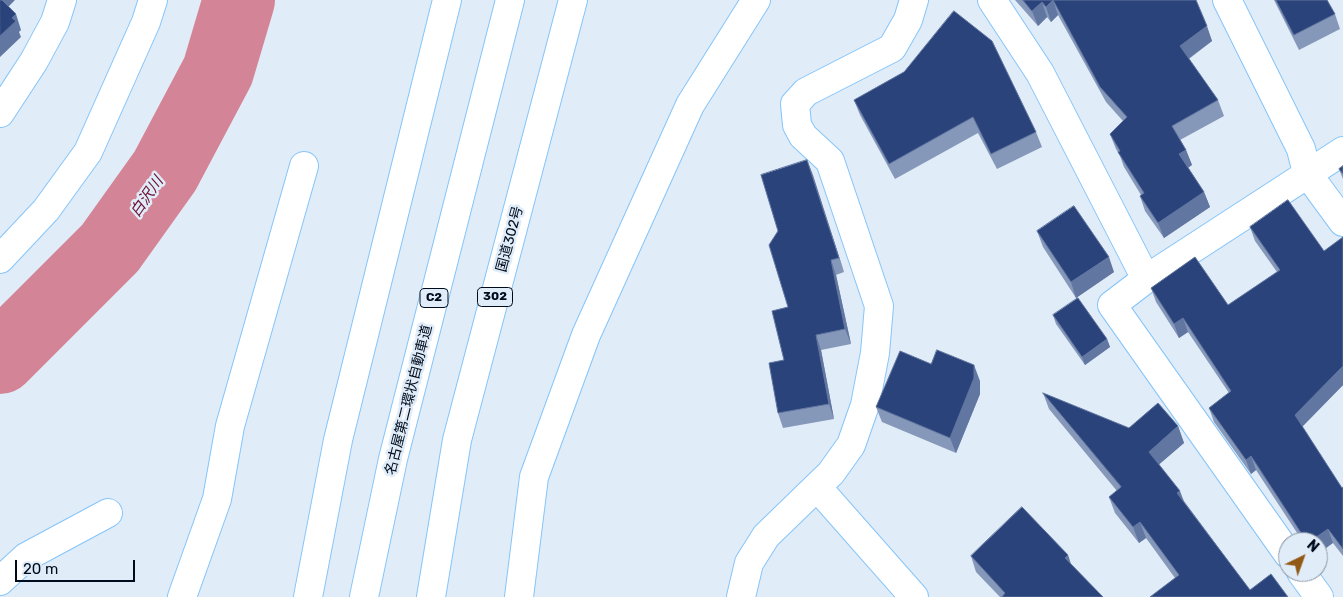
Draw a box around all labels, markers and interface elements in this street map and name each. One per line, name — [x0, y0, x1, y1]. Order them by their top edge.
water label: 白沢川 — [127, 173, 167, 221]
street label: 国道302号 — [493, 204, 527, 274]
road number: C2 — [420, 288, 448, 308]
road number: 302 — [478, 288, 512, 306]
street label: 名古屋第二環状自動車道 — [382, 323, 436, 477]
north arrow — [1278, 532, 1328, 582]
text: N — [1303, 537, 1322, 556]
scale bar — [18, 550, 138, 582]
text: 20 m — [23, 560, 58, 578]

